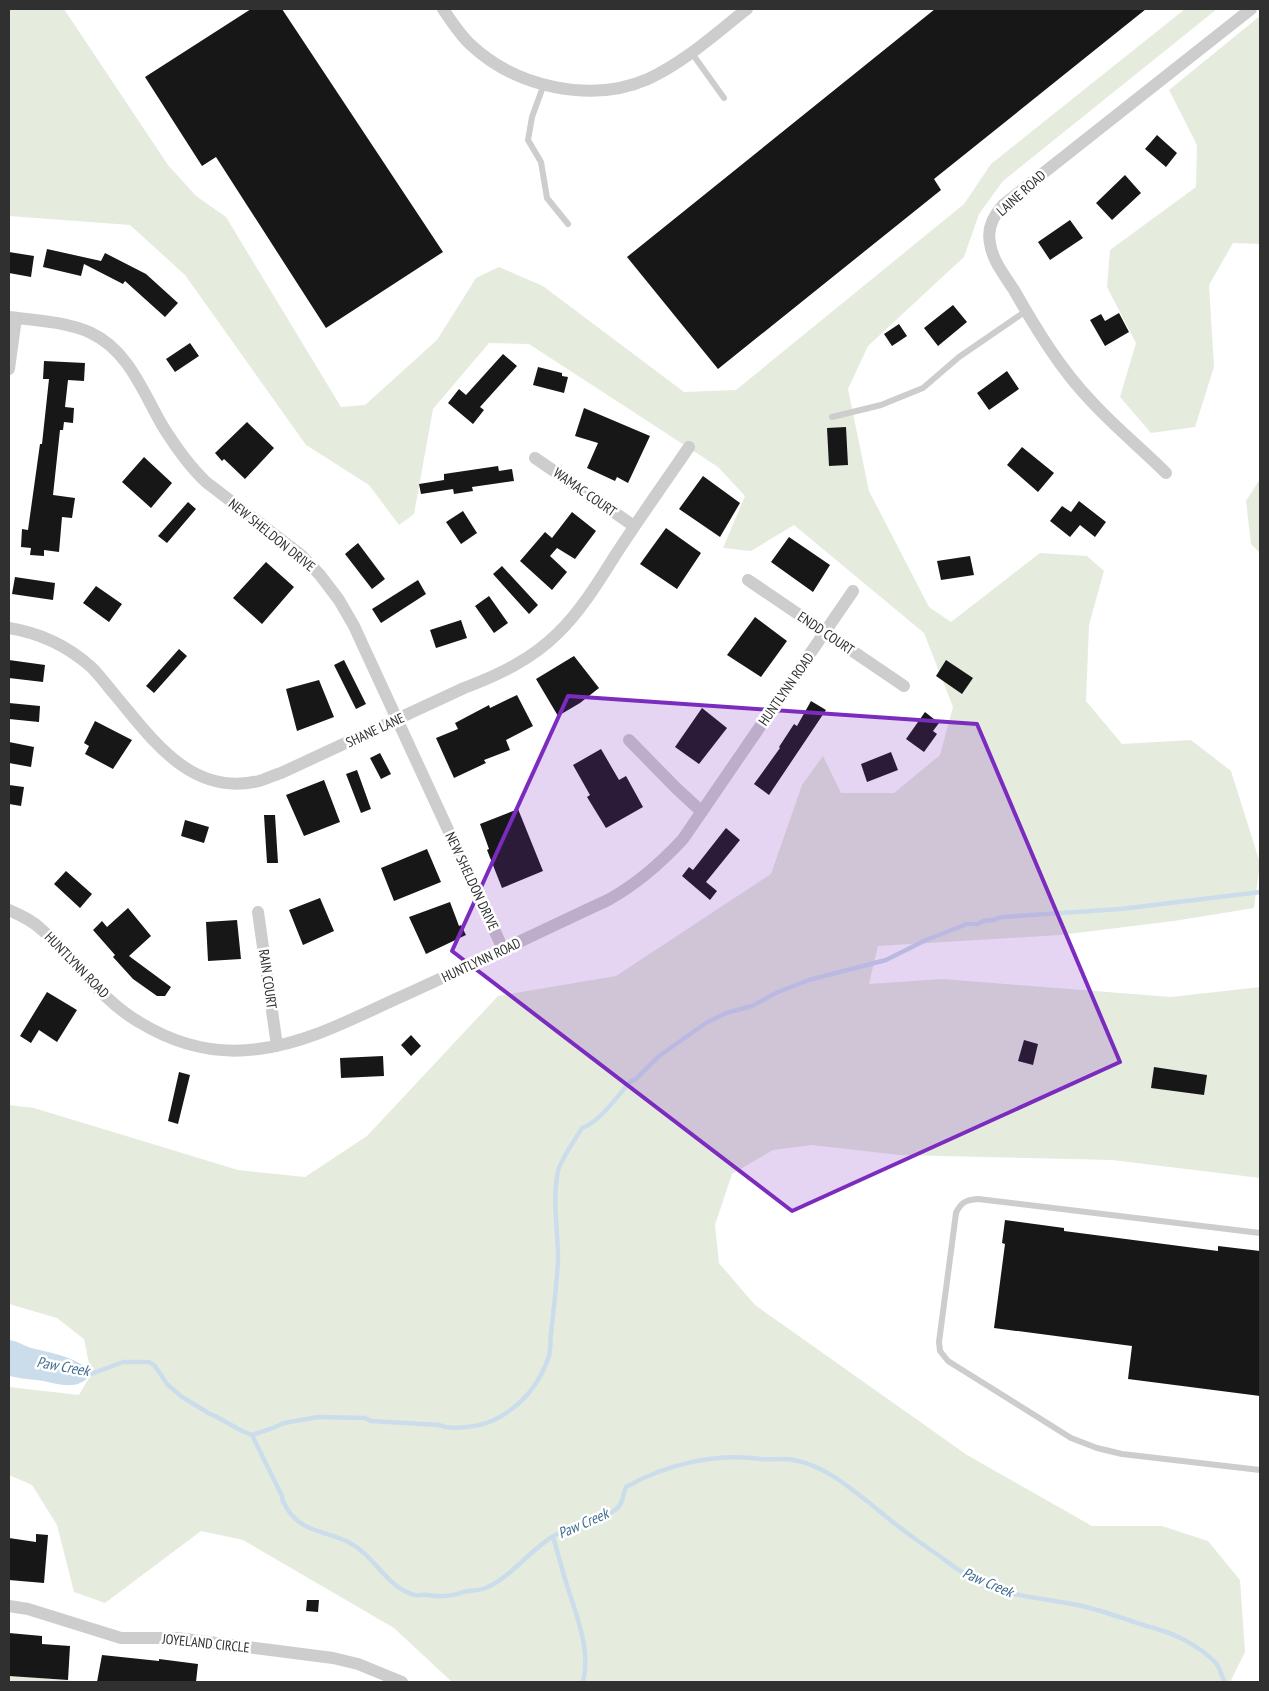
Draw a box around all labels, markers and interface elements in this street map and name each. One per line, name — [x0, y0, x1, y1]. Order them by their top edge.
street label: LAINE ROAD — [993, 166, 1049, 220]
street label: WAMAC COURT — [550, 464, 621, 521]
street label: NEW SHELDON DRIVE — [225, 495, 319, 575]
street label: ENDD COURT — [794, 607, 858, 659]
street label: HUNTLYNN ROAD — [754, 649, 818, 729]
street label: SHANE LANE — [343, 709, 407, 751]
street label: NEW SHELDON DRIVE — [441, 829, 503, 933]
street label: HUNTLYNN ROAD — [41, 928, 113, 1002]
street label: HUNTLYNN ROAD — [439, 934, 523, 986]
street label: RAIN COURT — [255, 948, 281, 1011]
water label: Paw Creek — [35, 1352, 93, 1380]
water label: Paw Creek — [555, 1503, 613, 1542]
water label: Paw Creek — [960, 1563, 1018, 1602]
street label: JOYELAND CIRCLE — [161, 1629, 250, 1657]

